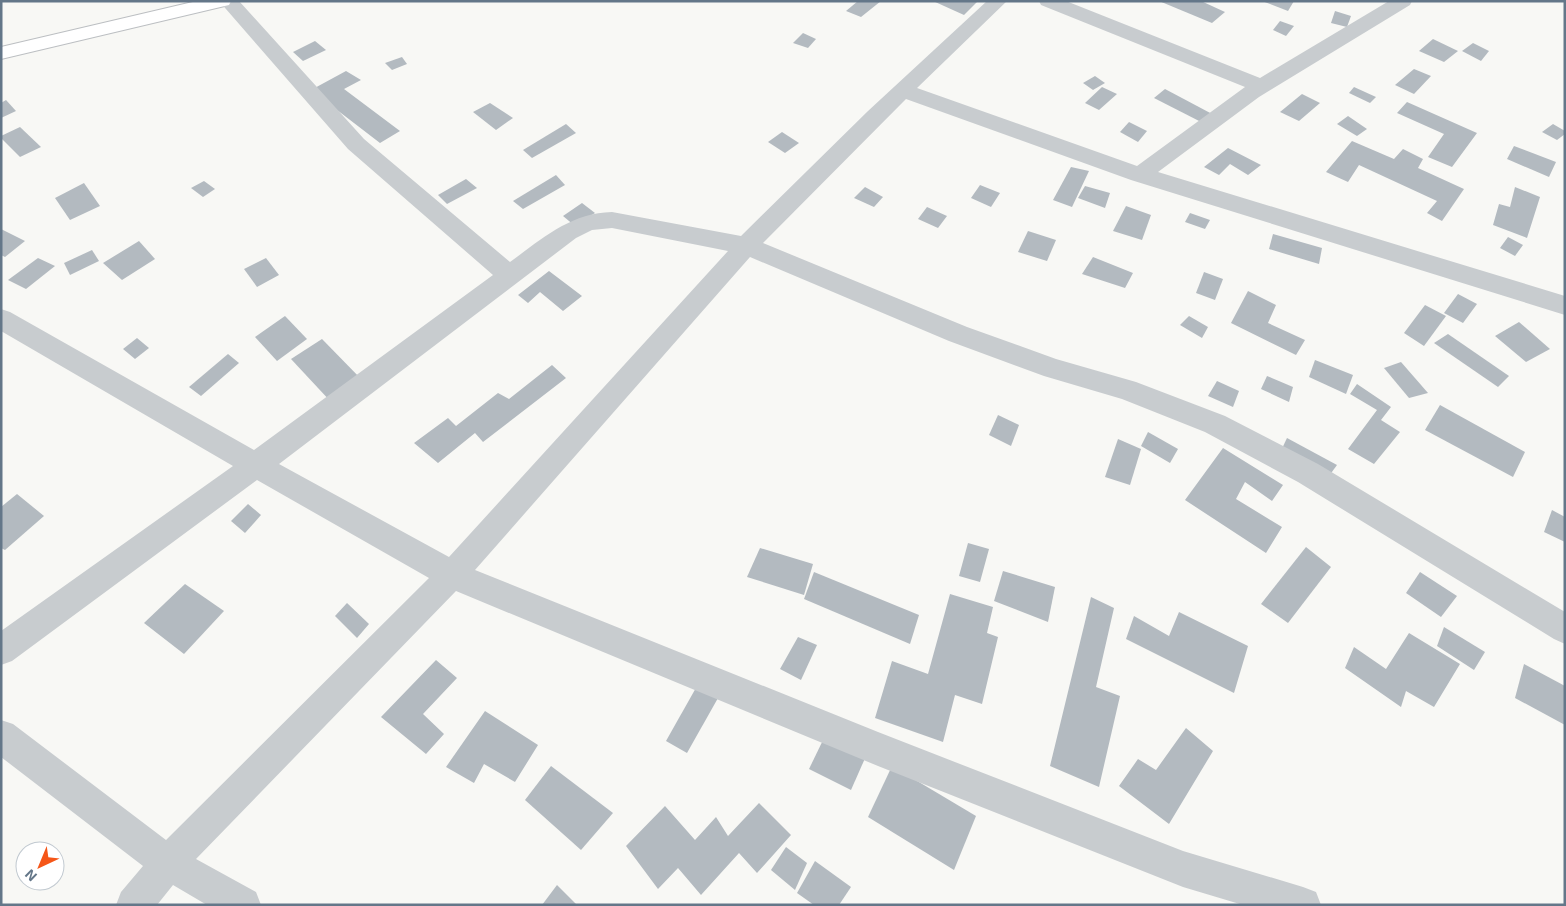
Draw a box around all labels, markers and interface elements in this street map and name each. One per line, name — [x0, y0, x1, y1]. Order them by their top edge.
north arrow — [15, 841, 65, 891]
text: N — [21, 866, 40, 885]

